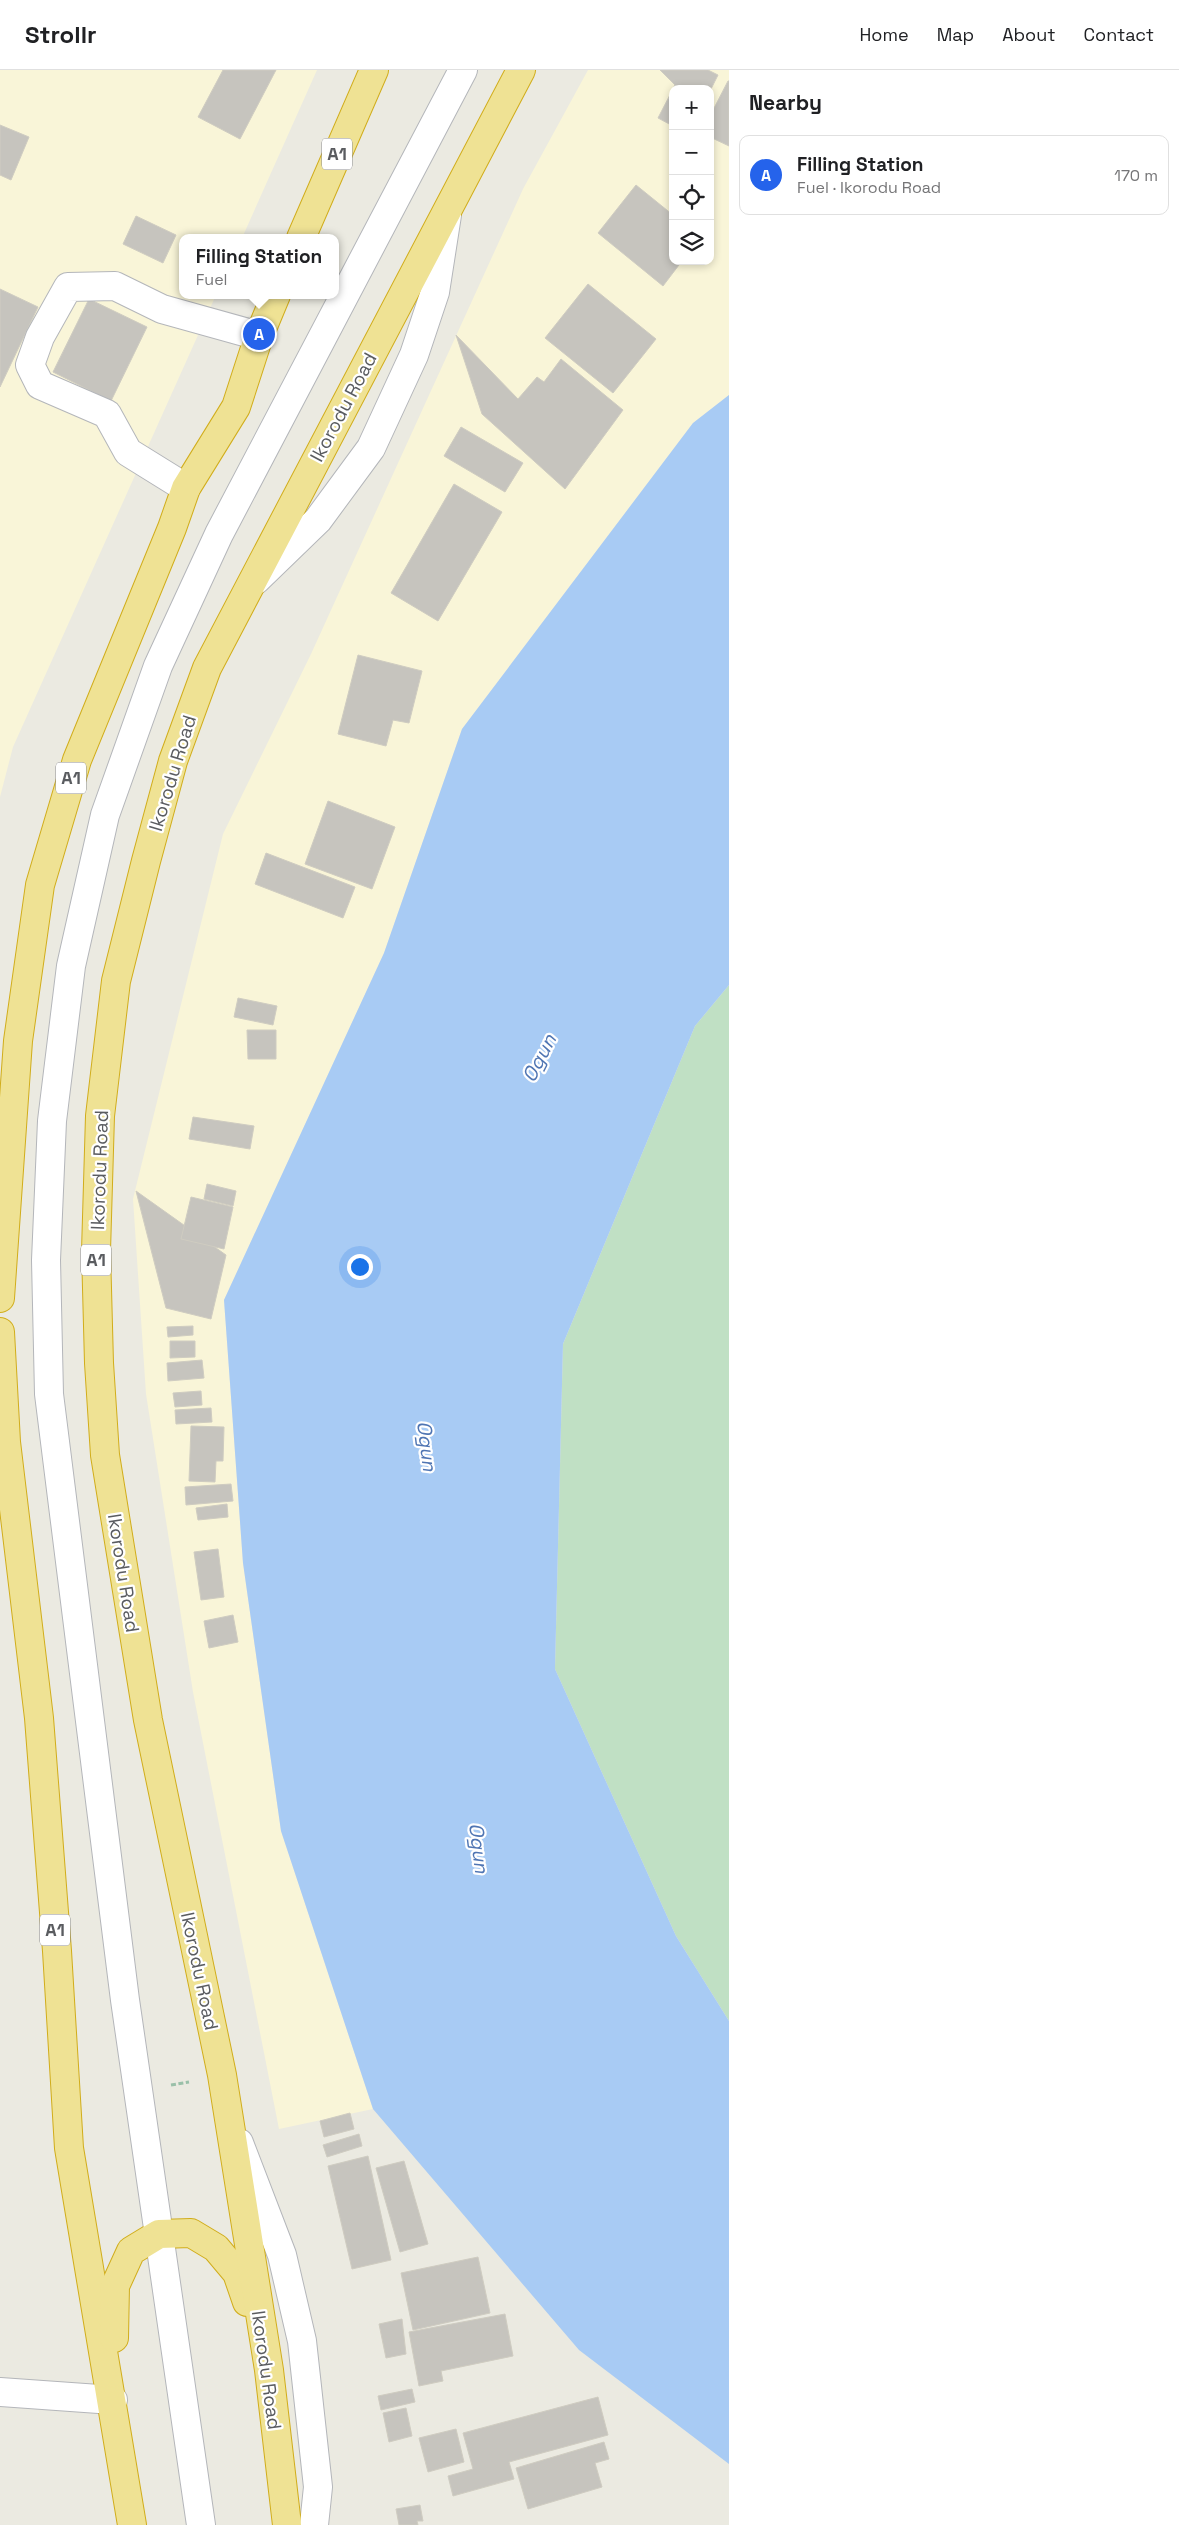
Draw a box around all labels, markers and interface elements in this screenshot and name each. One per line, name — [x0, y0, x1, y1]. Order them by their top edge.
text: Strollr — [25, 19, 97, 50]
text: Home — [860, 23, 909, 46]
text: Map — [937, 23, 974, 46]
text: About — [1002, 23, 1056, 46]
text: Contact — [1084, 23, 1154, 46]
map controls — [669, 85, 714, 265]
button: + — [669, 85, 714, 130]
text: Nearby — [749, 89, 822, 116]
button: − — [669, 130, 714, 175]
road number: A1 — [322, 138, 352, 170]
text: Filling Station — [797, 152, 924, 177]
text: A — [761, 165, 771, 186]
text: 170 m — [1114, 165, 1158, 186]
button: locate — [669, 175, 714, 220]
text: Fuel · Ikorodu Road — [797, 177, 941, 198]
button: layers — [669, 220, 714, 265]
popup — [179, 234, 339, 299]
text: Filling Station — [196, 244, 322, 269]
text: Fuel — [196, 269, 228, 290]
pin: A — [243, 315, 275, 353]
street label: Ikorodu Road — [304, 348, 383, 466]
street label: Ikorodu Road — [143, 712, 202, 834]
road number: A1 — [56, 762, 86, 794]
water label: Ogun — [516, 1029, 562, 1087]
street label: Ikorodu Road — [85, 1110, 114, 1230]
road number: A1 — [81, 1244, 111, 1276]
your location — [347, 1254, 373, 1280]
water label: Ogun — [411, 1419, 443, 1473]
street label: Ikorodu Road — [102, 1512, 145, 1634]
water label: Ogun — [463, 1821, 495, 1875]
street label: Ikorodu Road — [175, 1910, 224, 2032]
road number: A1 — [40, 1914, 70, 1946]
street label: Ikorodu Road — [246, 2309, 287, 2431]

